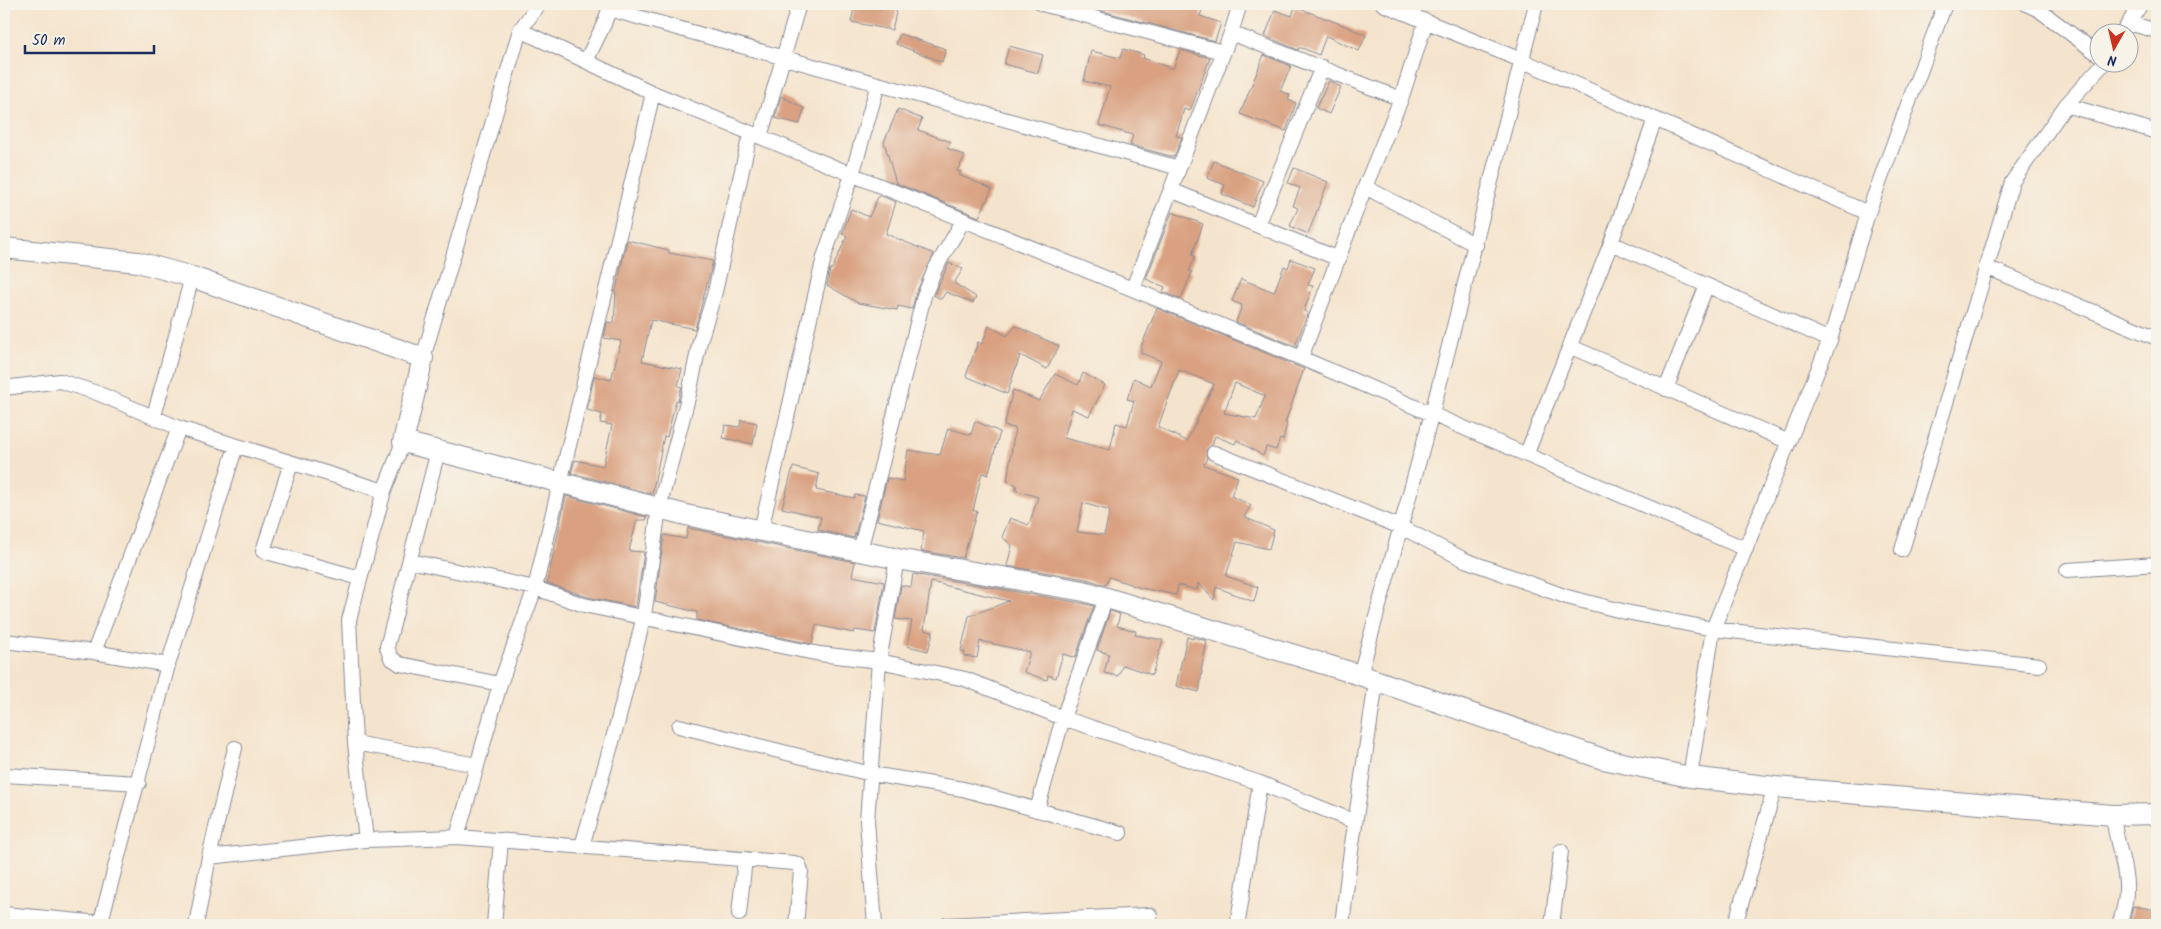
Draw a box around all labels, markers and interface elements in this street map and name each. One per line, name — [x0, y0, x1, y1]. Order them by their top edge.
scale bar — [25, 22, 154, 54]
north arrow — [2088, 22, 2138, 72]
text: 50 m — [32, 29, 66, 53]
text: N — [2106, 48, 2118, 71]

